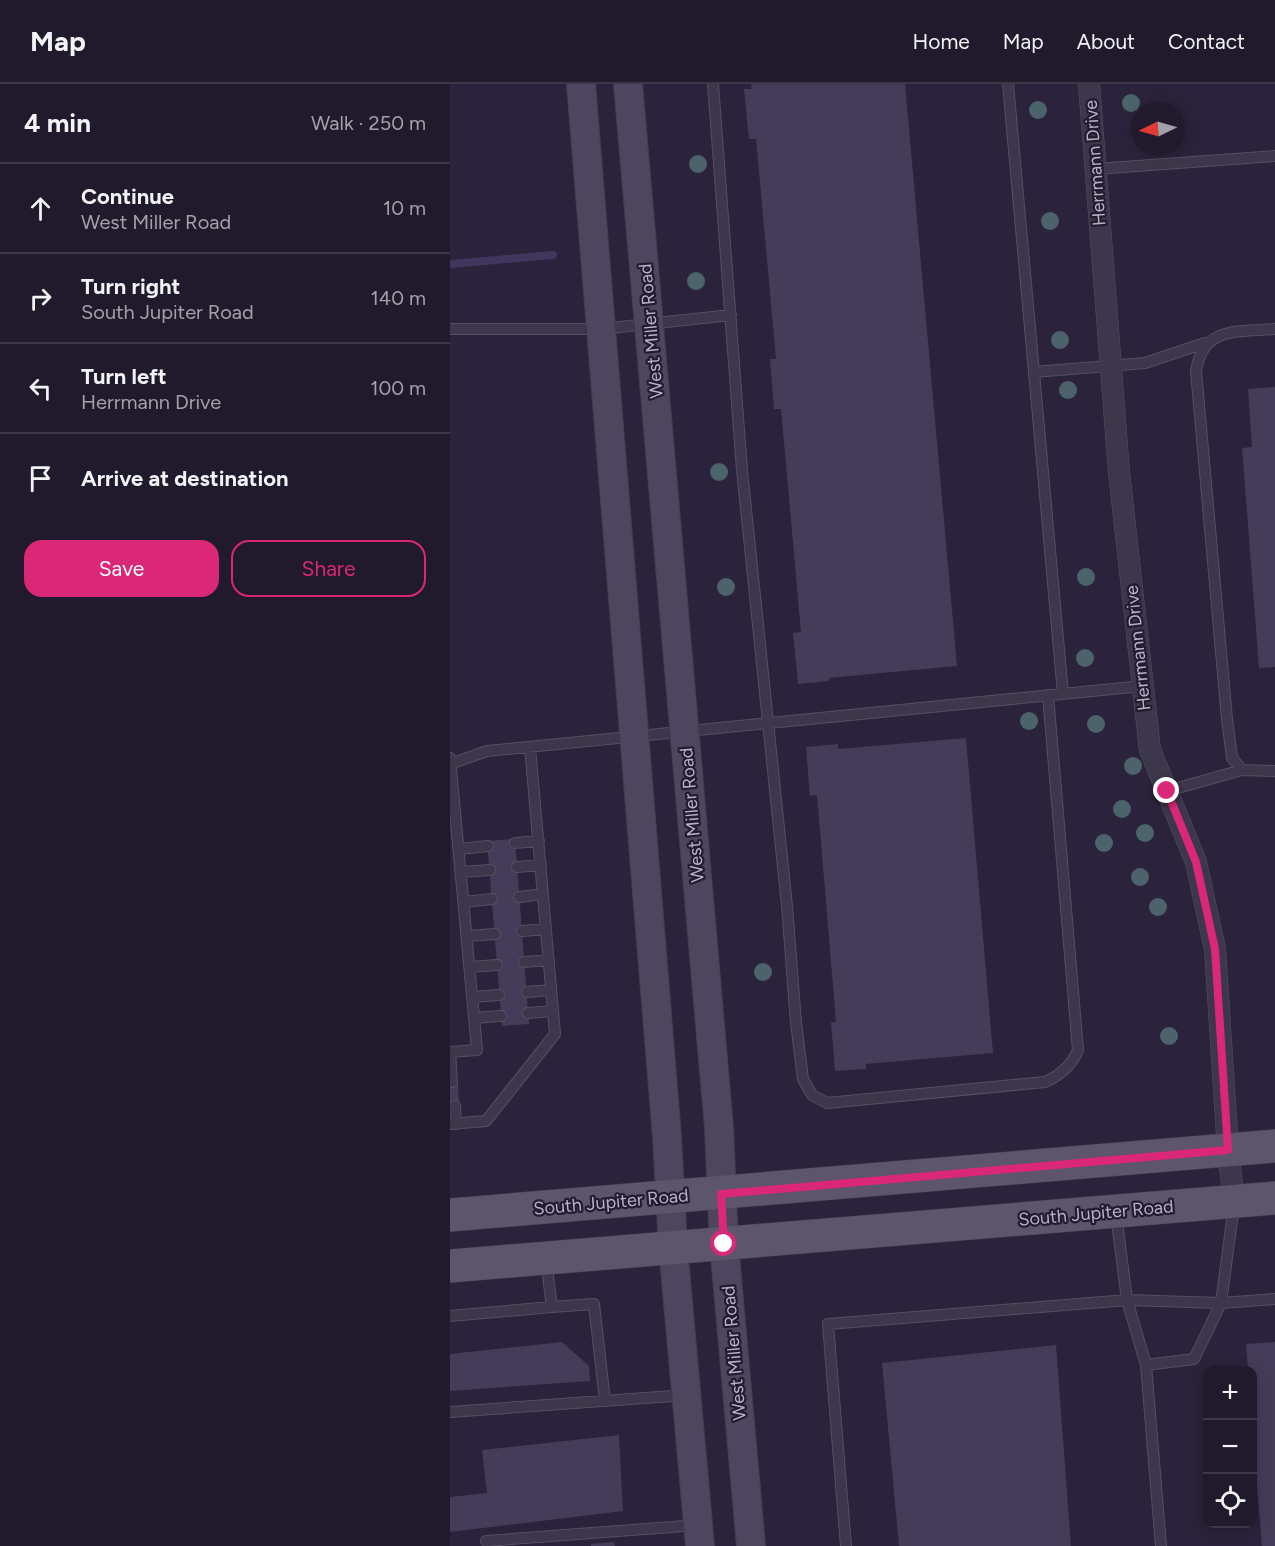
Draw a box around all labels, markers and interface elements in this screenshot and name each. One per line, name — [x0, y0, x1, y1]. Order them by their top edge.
text: Map — [30, 24, 86, 58]
text: Home — [913, 29, 970, 54]
text: Map — [1003, 29, 1044, 54]
text: About — [1077, 29, 1135, 54]
text: Contact — [1168, 29, 1245, 54]
street label: Herrmann Drive — [1080, 99, 1110, 227]
north arrow — [1131, 102, 1185, 156]
text: 4 min — [24, 107, 91, 139]
text: Walk · 250 m — [311, 111, 426, 135]
text: Continue — [81, 183, 174, 210]
icon: ahead — [24, 192, 57, 225]
text: 10 m — [383, 196, 426, 220]
text: West Miller Road — [81, 210, 231, 234]
street label: West Miller Road — [634, 263, 668, 399]
text: Turn right — [81, 273, 180, 300]
icon: right — [24, 282, 57, 315]
text: 140 m — [371, 286, 426, 310]
text: South Jupiter Road — [81, 300, 254, 324]
text: Turn left — [81, 363, 167, 390]
icon: left — [24, 372, 57, 405]
text: 100 m — [370, 376, 426, 400]
text: Herrmann Drive — [81, 390, 221, 414]
icon: arrive — [24, 462, 57, 495]
text: Arrive at destination — [81, 465, 289, 492]
button: Save — [24, 540, 219, 597]
button: Share — [231, 540, 426, 597]
street label: Herrmann Drive — [1120, 584, 1156, 712]
street label: West Miller Road — [675, 747, 709, 883]
route end — [1153, 777, 1179, 803]
street label: South Jupiter Road — [533, 1184, 689, 1220]
street label: South Jupiter Road — [1018, 1195, 1174, 1231]
route start — [710, 1230, 736, 1256]
street label: West Miller Road — [717, 1285, 751, 1421]
map controls — [1203, 1366, 1257, 1528]
button: + — [1203, 1366, 1257, 1420]
button: − — [1203, 1420, 1257, 1474]
button: locate — [1203, 1474, 1257, 1528]

